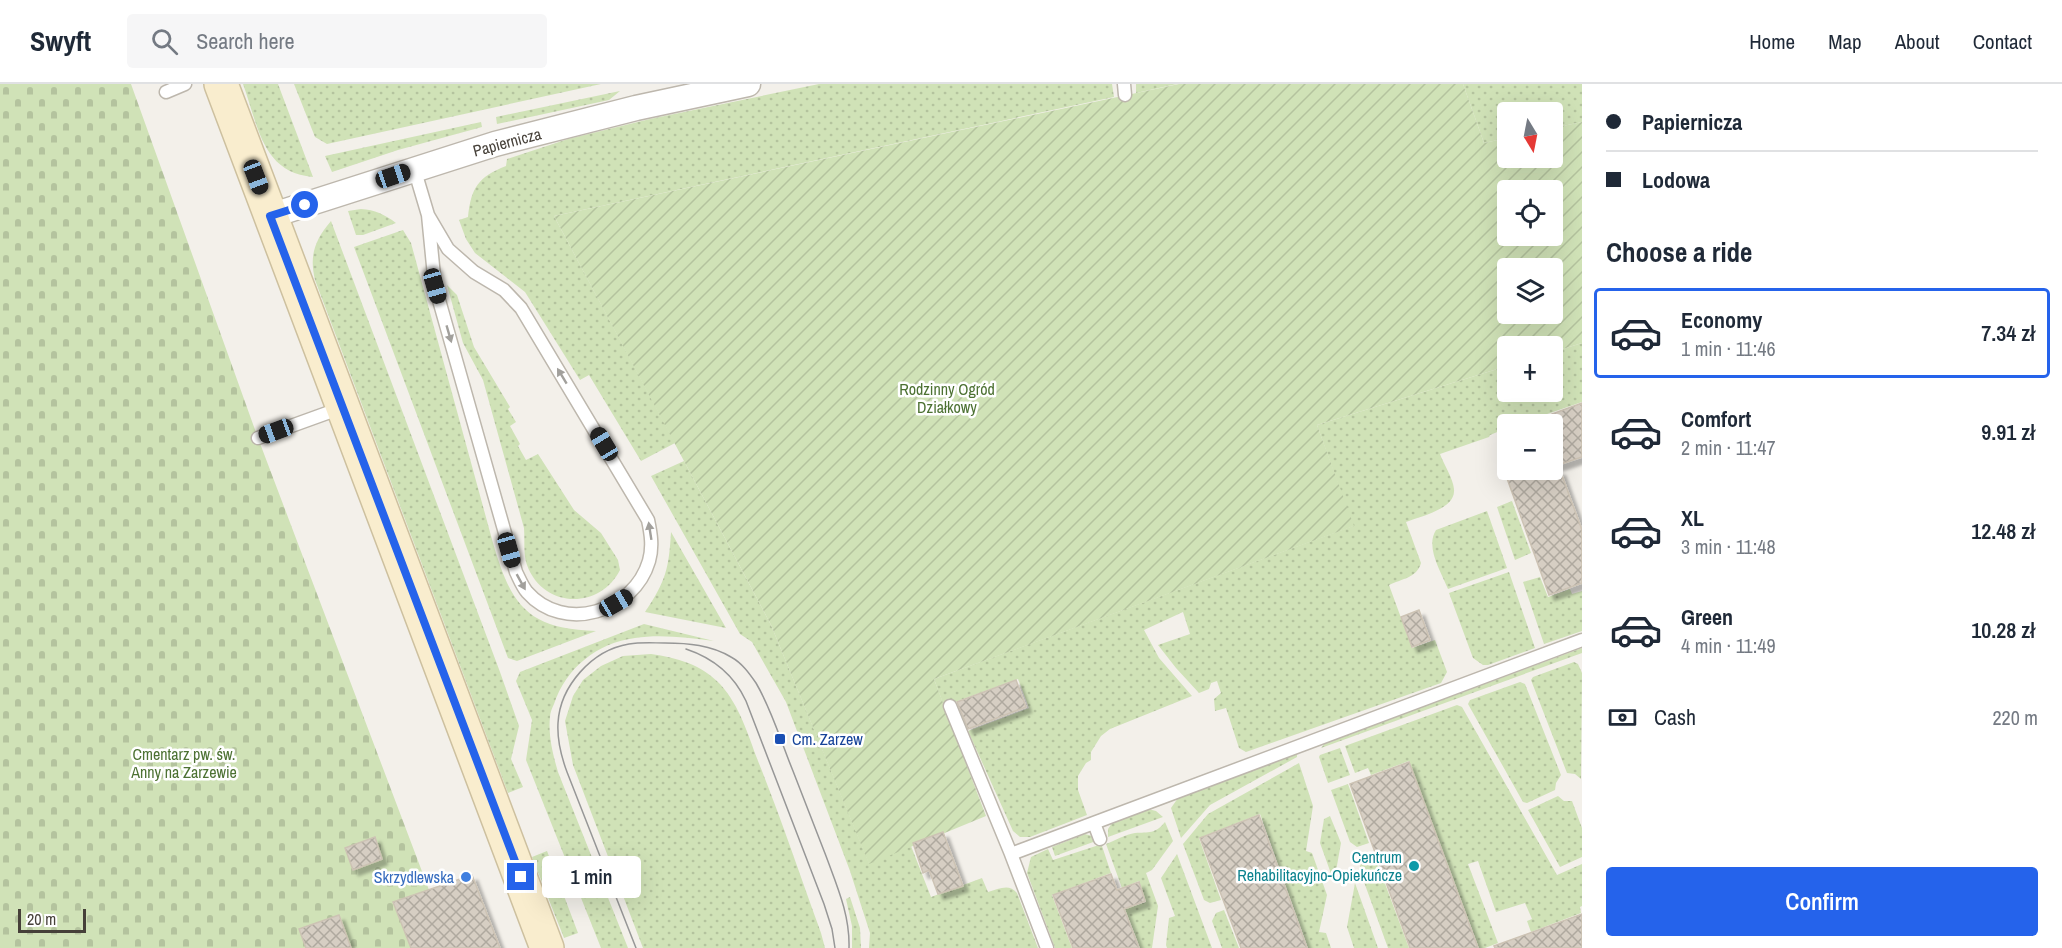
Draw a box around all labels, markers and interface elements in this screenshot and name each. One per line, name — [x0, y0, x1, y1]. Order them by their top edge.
search box — [127, 14, 547, 68]
text: Swyft — [30, 22, 91, 60]
icon: search — [148, 25, 181, 58]
text: Search here — [196, 26, 295, 56]
text: Home — [1749, 27, 1795, 56]
text: Map — [1828, 27, 1862, 56]
text: About — [1895, 27, 1940, 56]
text: Contact — [1973, 27, 2032, 56]
north arrow — [1497, 102, 1563, 168]
map controls — [1497, 102, 1563, 480]
text: Papiernicza — [1642, 107, 1742, 137]
street label: Papiernicza — [470, 122, 544, 162]
car — [241, 157, 271, 197]
car — [373, 162, 413, 190]
text: Lodowa — [1642, 165, 1710, 195]
button: locate — [1497, 180, 1563, 246]
route start — [291, 191, 318, 218]
text: Choose a ride — [1606, 234, 1752, 270]
button: layers — [1497, 258, 1563, 324]
car — [421, 266, 449, 306]
text: Economy — [1681, 305, 1762, 335]
icon: car — [1609, 306, 1663, 360]
text: 7.34 zł — [1981, 318, 2035, 348]
one-way arrow — [444, 325, 454, 343]
text: 1 min · 11:46 — [1681, 335, 1776, 362]
button: + — [1497, 336, 1563, 402]
one-way arrow — [557, 368, 568, 385]
park label: Rodzinny Ogród Działkowy — [899, 378, 995, 418]
text: Comfort — [1681, 404, 1751, 434]
icon: car — [1609, 405, 1663, 459]
button: − — [1497, 414, 1563, 480]
car — [256, 416, 296, 446]
text: 9.91 zł — [1981, 417, 2035, 447]
car — [587, 424, 621, 464]
text: 2 min · 11:47 — [1681, 434, 1776, 461]
text: XL — [1681, 503, 1704, 533]
icon: car — [1609, 504, 1663, 558]
text: 12.48 zł — [1971, 516, 2035, 546]
one-way arrow — [646, 521, 655, 540]
car — [495, 530, 523, 570]
text: 3 min · 11:48 — [1681, 533, 1776, 560]
one-way arrow — [516, 573, 526, 590]
car — [596, 586, 636, 620]
text: Green — [1681, 602, 1733, 632]
icon: car — [1609, 603, 1663, 657]
text: 10.28 zł — [1971, 615, 2035, 645]
text: 4 min · 11:49 — [1681, 632, 1776, 659]
icon: cash — [1606, 701, 1639, 734]
text: Cash — [1654, 702, 1696, 732]
text: 220 m — [1992, 704, 2038, 731]
place label: Cm. Zarzew — [792, 728, 863, 750]
marker: Cm. Zarzew — [773, 732, 787, 746]
park label: Cmentarz pw. św. Anny na Zarzewie — [130, 743, 237, 783]
place label: Centrum Rehabilitacyjno-Opiekuńcze — [1237, 846, 1402, 886]
callout: 1 min — [542, 856, 641, 898]
marker: Centrum Rehabilitacyjno-Opiekuńcze — [1407, 859, 1421, 873]
route end — [507, 863, 534, 890]
text: 1 min — [570, 863, 613, 890]
place label: Skrzydlewska — [374, 866, 455, 888]
button: Confirm — [1606, 867, 2038, 936]
marker: Skrzydlewska — [459, 870, 473, 884]
scale bar — [18, 906, 86, 934]
text: 20 m — [27, 908, 56, 930]

